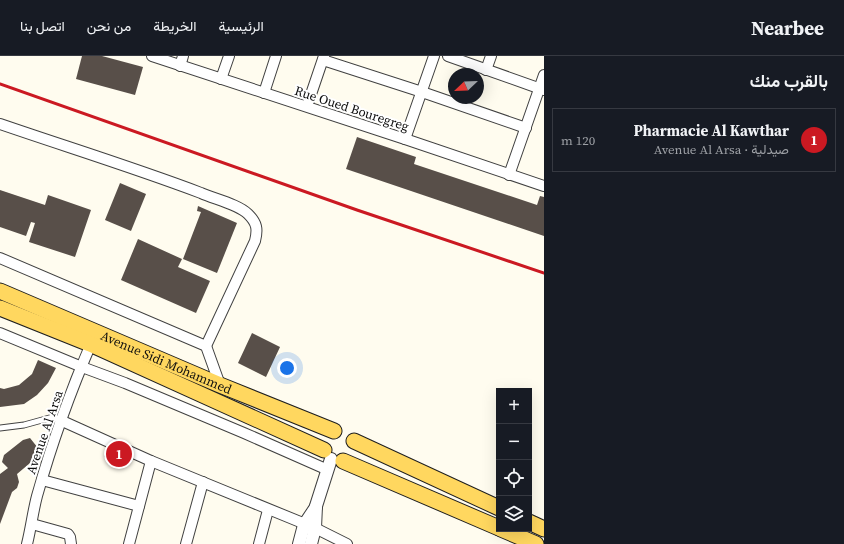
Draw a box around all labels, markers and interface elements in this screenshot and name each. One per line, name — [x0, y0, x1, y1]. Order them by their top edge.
text: Nearbee — [751, 15, 824, 41]
text: اتصل بنا — [20, 16, 65, 36]
text: من نحن — [87, 16, 131, 36]
text: الخريطة — [153, 16, 197, 36]
text: الرئيسية — [219, 16, 264, 36]
north arrow — [448, 68, 484, 104]
text: بالقرب منك — [750, 69, 828, 93]
street label: Rue Oued Bouregreg — [292, 82, 411, 135]
text: Pharmacie Al Kawthar — [634, 120, 789, 141]
text: 120 m — [561, 132, 595, 149]
text: 1 — [810, 132, 818, 149]
text: صيدلية · Avenue Al Arsa — [654, 141, 789, 158]
street label: Avenue Sidi Mohammed — [98, 327, 235, 398]
your location — [277, 358, 297, 378]
street label: Avenue Al Arsa — [22, 388, 67, 476]
map controls — [496, 388, 532, 532]
button: + — [496, 388, 532, 424]
button: − — [496, 424, 532, 460]
pin: 1 — [106, 439, 132, 469]
button: locate — [496, 460, 532, 496]
button: layers — [496, 496, 532, 532]

